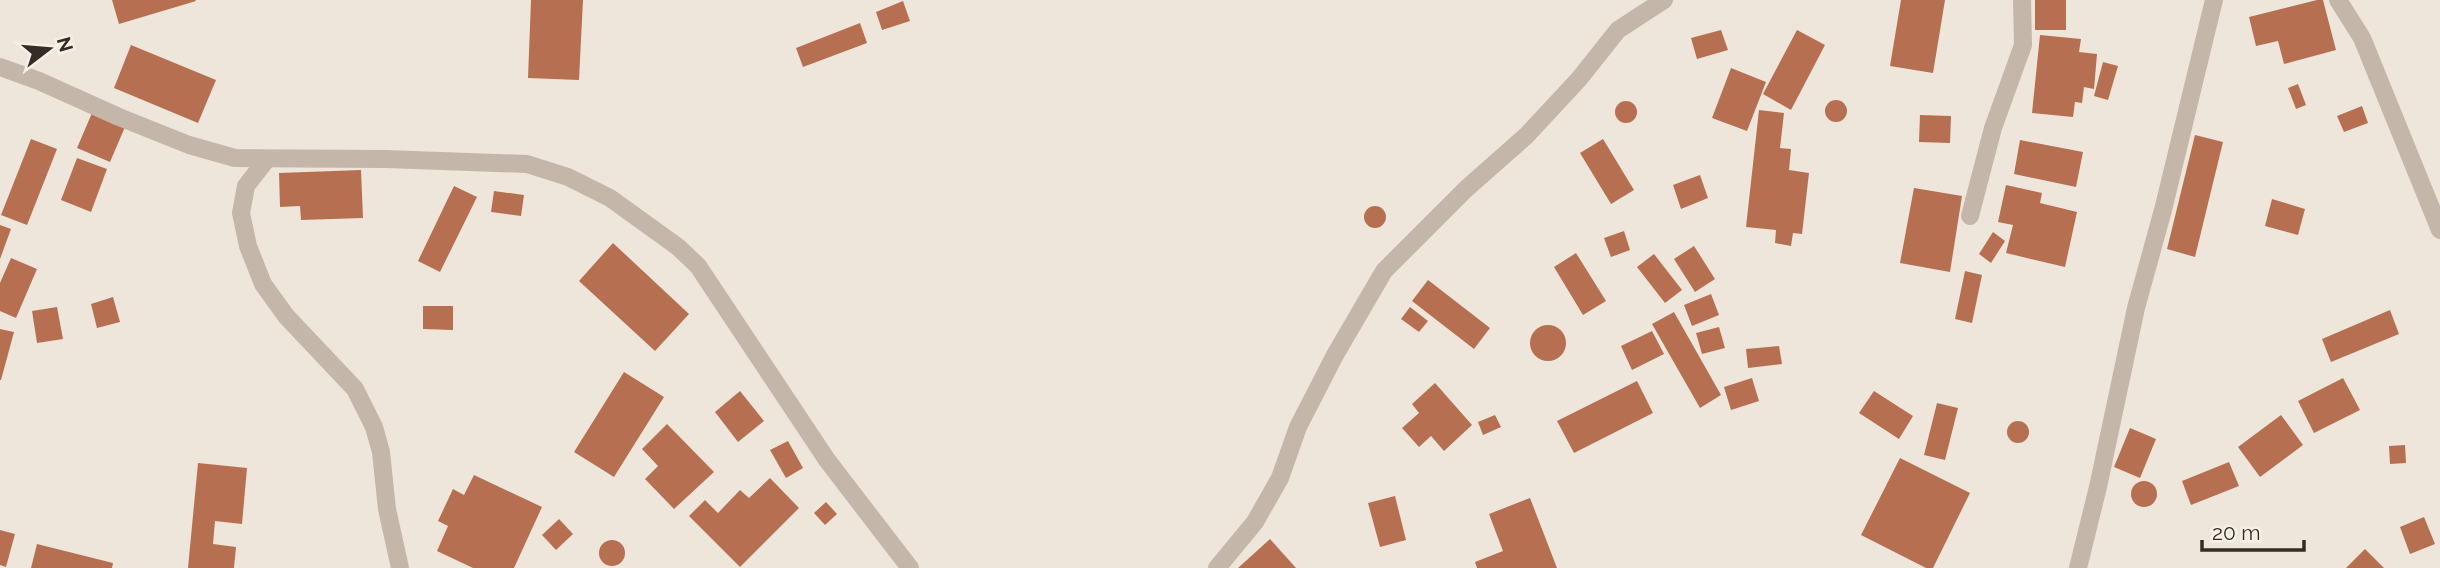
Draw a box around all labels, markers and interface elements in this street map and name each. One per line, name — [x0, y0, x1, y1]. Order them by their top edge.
north arrow — [14, 14, 84, 84]
text: N — [53, 34, 78, 54]
scale bar — [2202, 508, 2304, 552]
text: 20 m — [2212, 520, 2260, 545]

